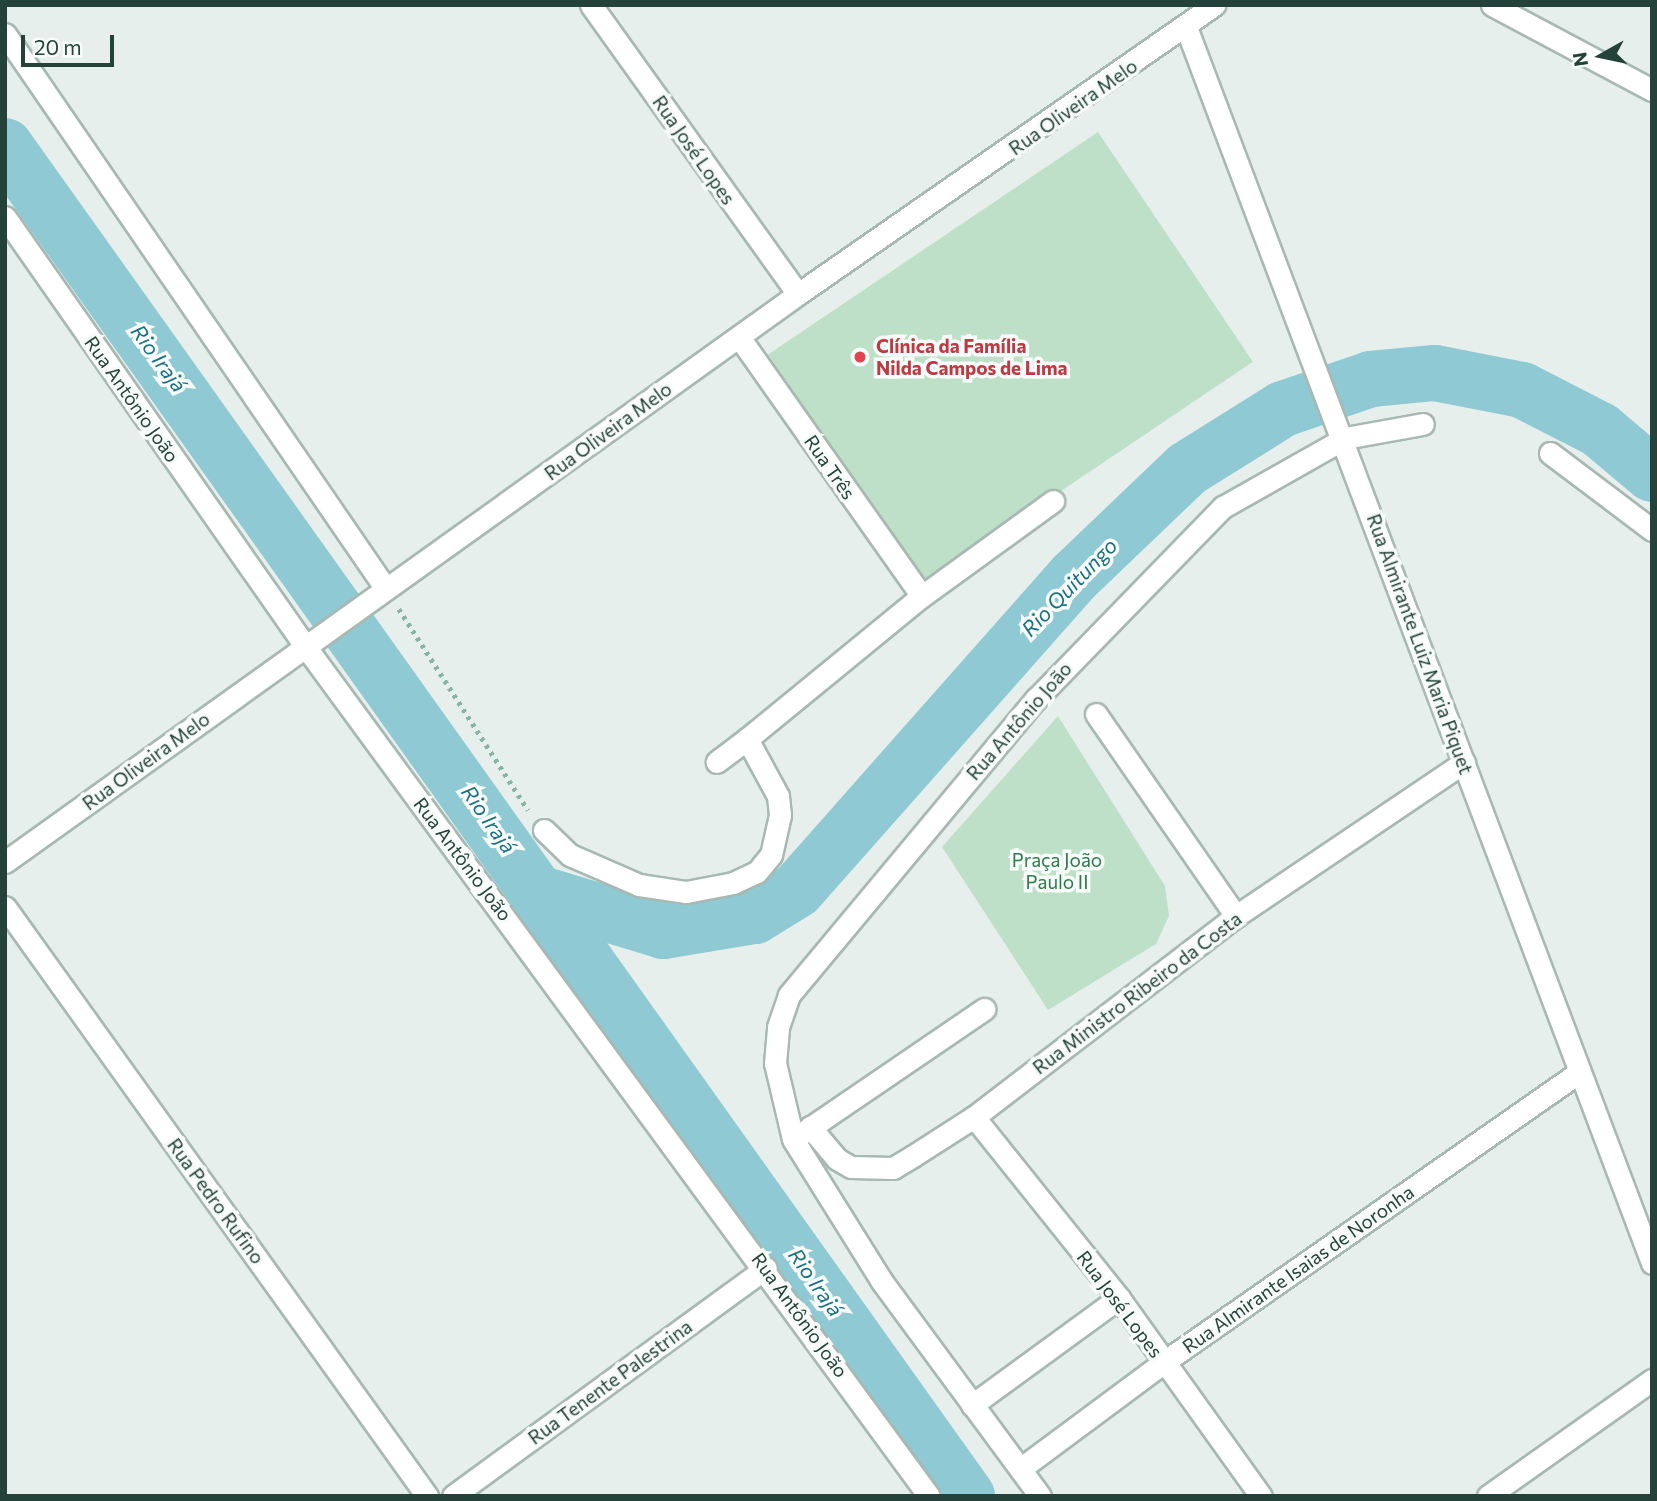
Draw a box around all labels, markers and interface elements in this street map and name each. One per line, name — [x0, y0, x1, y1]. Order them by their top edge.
scale bar — [24, 21, 117, 65]
north arrow — [1566, 21, 1636, 91]
text: 20 m — [34, 34, 82, 59]
text: N — [1567, 51, 1592, 68]
street label: Rua Oliveira Melo — [1004, 54, 1142, 160]
street label: Rua José Lopes — [648, 91, 740, 209]
water label: Rio Irajá — [126, 319, 192, 397]
street label: Rua Antônio João — [80, 332, 184, 466]
place label: Clínica da Família Nilda Campos de Lima — [876, 335, 1068, 379]
marker: Clínica da Família Nilda Campos de Lima — [850, 347, 870, 367]
street label: Rua Oliveira Melo — [540, 377, 676, 485]
street label: Rua Três — [800, 430, 860, 504]
street label: Rua Almirante Luiz Maria Piquet — [1362, 511, 1478, 777]
water label: Rio Quitungo — [1016, 533, 1122, 641]
street label: Rua Antônio João — [962, 657, 1076, 785]
street label: Rua Oliveira Melo — [78, 707, 214, 815]
water label: Rio Irajá — [457, 780, 521, 858]
street label: Rua Antônio João — [409, 793, 517, 925]
park label: Praça João Paulo II — [1012, 849, 1102, 893]
street label: Rua Ministro Ribeiro da Costa — [1028, 907, 1246, 1079]
street label: Rua Pedro Rufino — [163, 1134, 269, 1268]
street label: Rua Almirante Isaias de Noronha — [1178, 1180, 1418, 1358]
water label: Rio Irajá — [784, 1243, 848, 1321]
street label: Rua José Lopes — [1072, 1246, 1168, 1362]
street label: Rua Antônio João — [747, 1248, 853, 1382]
street label: Rua Tenente Palestrina — [524, 1315, 696, 1449]

